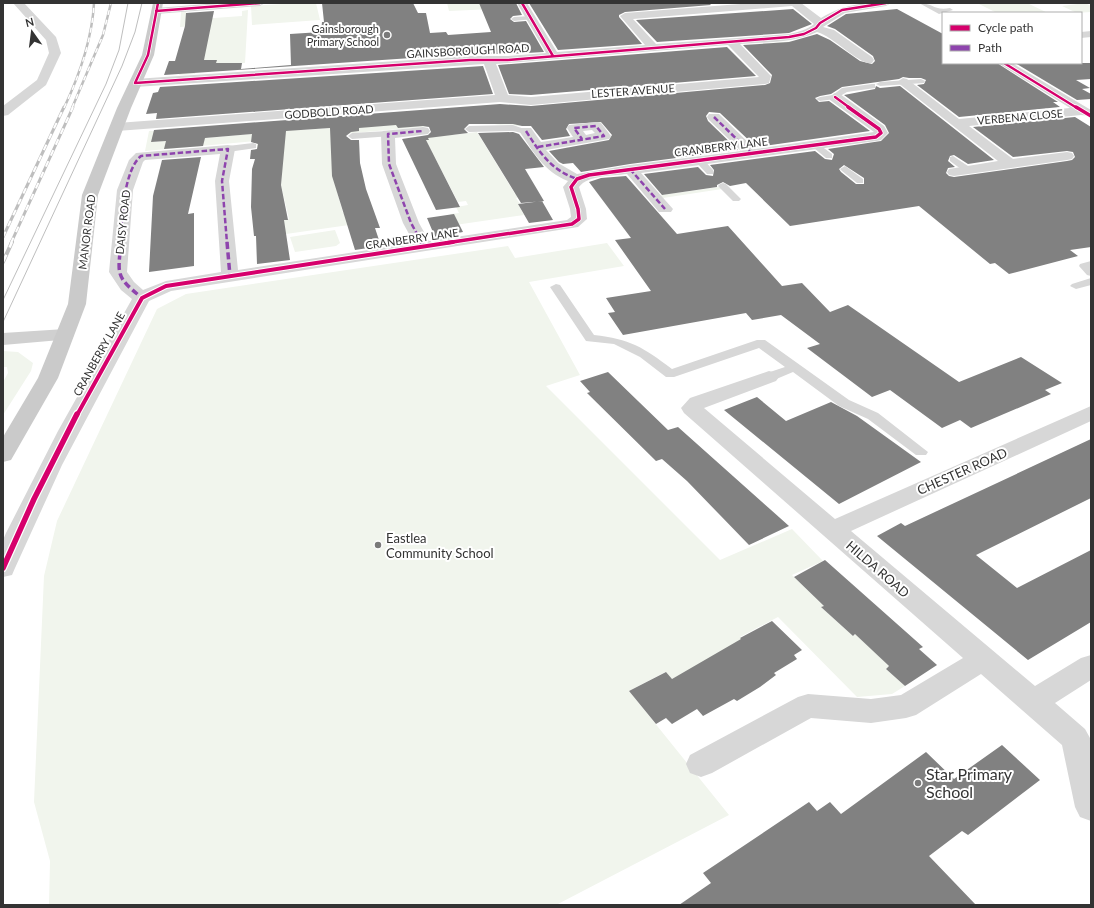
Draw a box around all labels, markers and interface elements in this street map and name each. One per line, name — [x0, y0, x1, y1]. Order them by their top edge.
north arrow — [12, 12, 52, 52]
legend — [942, 12, 1082, 64]
text: N — [24, 14, 35, 29]
text: Cycle path — [978, 20, 1033, 35]
place label: Gainsborough Primary School — [307, 22, 379, 48]
marker: Gainsborough Primary School — [382, 30, 392, 40]
text: Path — [978, 40, 1002, 55]
street label: GAINSBOROUGH ROAD — [406, 41, 530, 60]
street label: LESTER AVENUE — [591, 81, 675, 100]
street label: GODBOLD ROAD — [284, 102, 374, 121]
street label: VERBENA CLOSE — [976, 106, 1063, 127]
street label: CRANBERRY LANE — [673, 134, 768, 159]
street label: DAISY ROAD — [113, 189, 132, 255]
street label: MANOR ROAD — [75, 194, 98, 270]
street label: CRANBERRY LANE — [364, 226, 459, 251]
street label: CRANBERRY LANE — [70, 309, 127, 398]
street label: CHESTER ROAD — [915, 444, 1010, 498]
place label: Eastlea Community School — [386, 530, 494, 561]
street label: HILDA ROAD — [843, 537, 913, 601]
marker: Eastlea Community School — [373, 540, 383, 550]
place label: Star Primary School — [926, 764, 1013, 801]
marker: Star Primary School — [913, 778, 923, 788]

